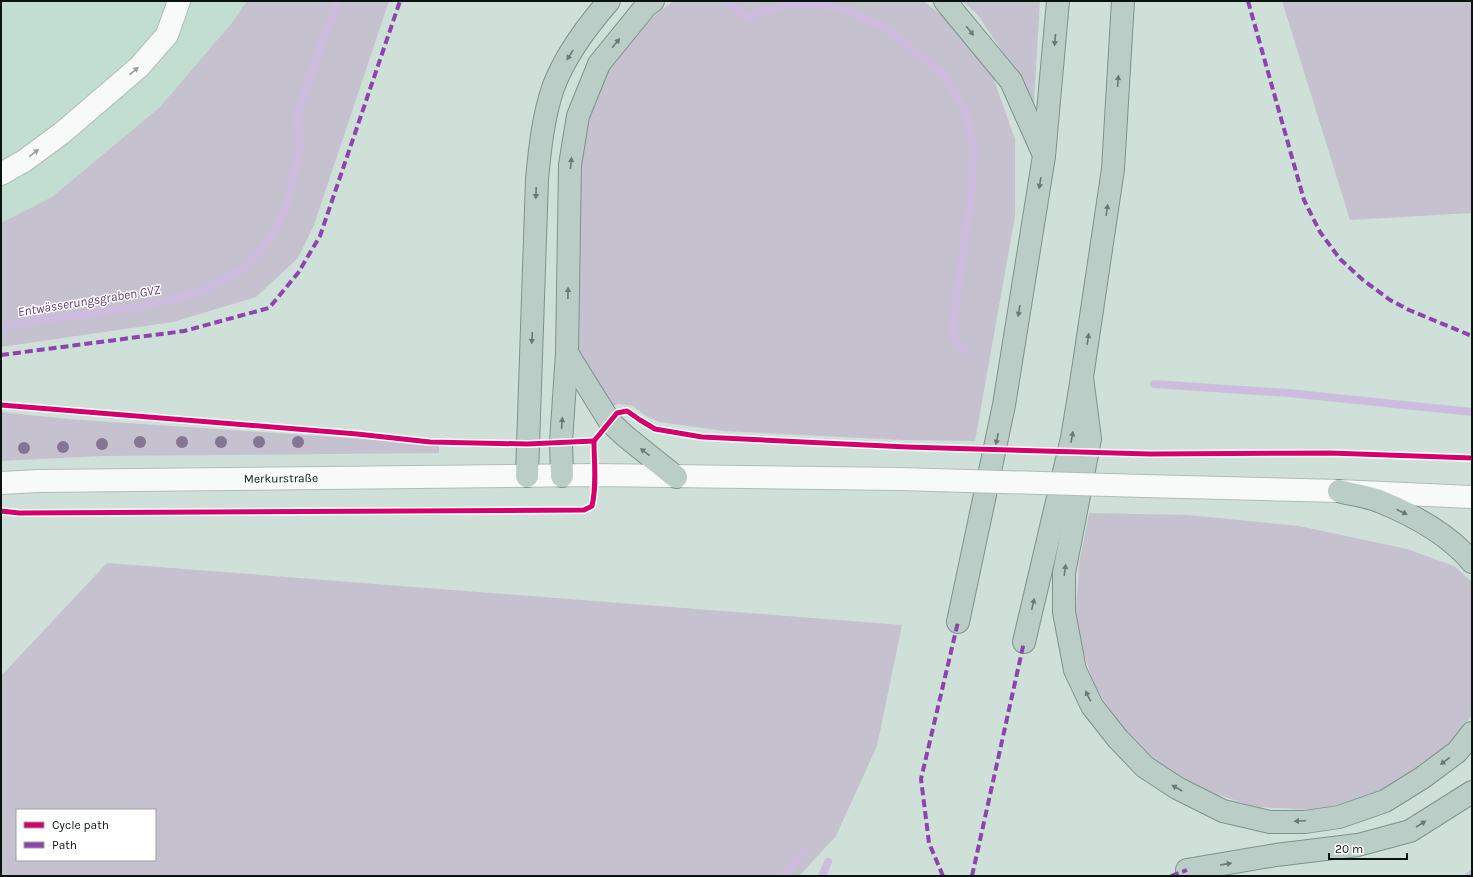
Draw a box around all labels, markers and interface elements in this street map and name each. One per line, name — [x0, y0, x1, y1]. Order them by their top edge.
one-way arrow — [966, 25, 974, 36]
one-way arrow — [1052, 34, 1058, 46]
one-way arrow — [611, 38, 620, 49]
one-way arrow — [566, 50, 574, 60]
one-way arrow — [129, 66, 140, 75]
one-way arrow — [1115, 75, 1122, 87]
one-way arrow — [29, 149, 40, 158]
one-way arrow — [567, 157, 574, 169]
one-way arrow — [1037, 177, 1043, 189]
one-way arrow — [533, 187, 539, 200]
one-way arrow — [1104, 204, 1110, 216]
water label: Entwässerungsgraben GVZ — [17, 282, 162, 319]
one-way arrow — [565, 286, 571, 299]
one-way arrow — [1016, 305, 1022, 317]
one-way arrow — [528, 332, 535, 344]
one-way arrow — [1085, 333, 1091, 345]
one-way arrow — [559, 417, 565, 429]
one-way arrow — [1069, 431, 1075, 443]
one-way arrow — [993, 433, 999, 446]
one-way arrow — [640, 448, 651, 457]
street label: Merkurstraße — [244, 471, 318, 486]
one-way arrow — [1396, 509, 1408, 515]
one-way arrow — [1061, 564, 1068, 576]
one-way arrow — [1030, 598, 1036, 611]
one-way arrow — [1085, 691, 1091, 702]
one-way arrow — [1440, 757, 1451, 765]
one-way arrow — [1171, 784, 1183, 791]
legend — [16, 809, 156, 861]
text: Cycle path — [52, 818, 109, 832]
one-way arrow — [1294, 818, 1307, 825]
one-way arrow — [1415, 821, 1427, 828]
scale bar — [1329, 835, 1407, 861]
text: Path — [52, 838, 77, 852]
text: 20 m — [1335, 842, 1363, 856]
one-way arrow — [1220, 860, 1232, 866]

